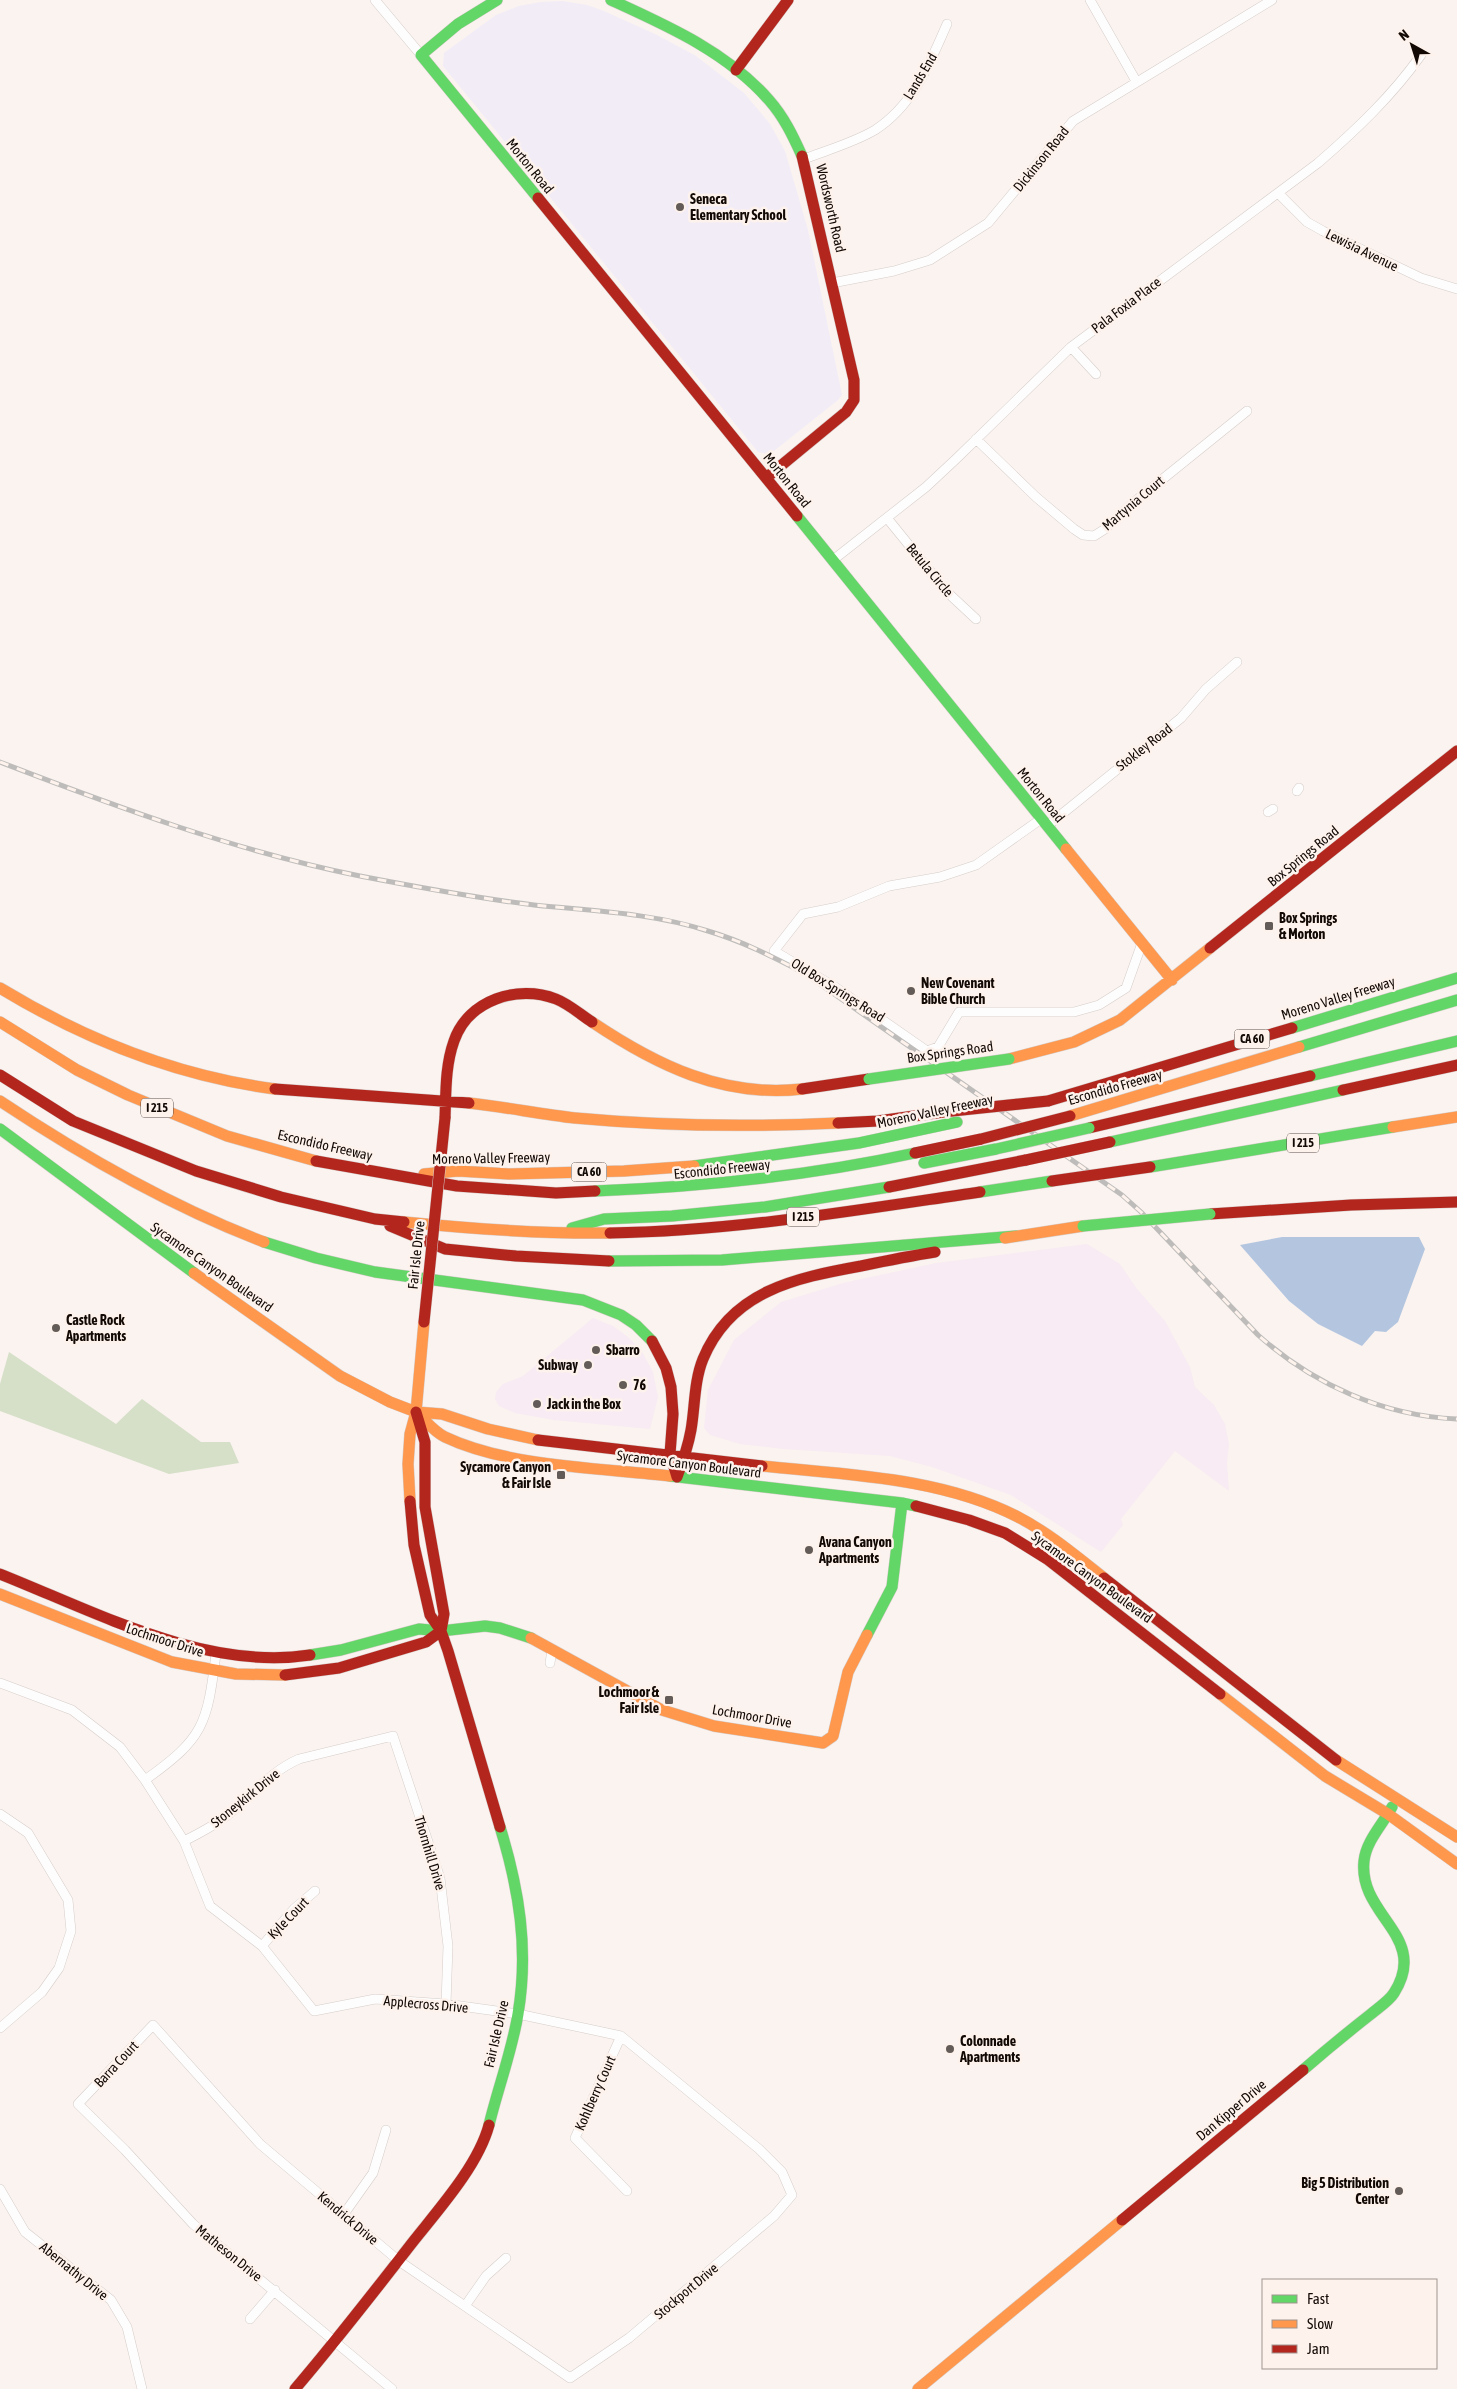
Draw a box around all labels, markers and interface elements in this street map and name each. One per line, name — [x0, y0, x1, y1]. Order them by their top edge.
north arrow — [1387, 20, 1437, 70]
text: N — [1396, 26, 1412, 44]
street label: Lands End — [900, 50, 940, 102]
street label: Dickinson Road — [1010, 123, 1072, 195]
street label: Morton Road — [503, 135, 557, 197]
street label: Wordsworth Road — [813, 162, 849, 254]
place label: Seneca Elementary School — [690, 191, 786, 223]
marker: Seneca Elementary School — [674, 201, 686, 213]
street label: Lewisia Avenue — [1323, 226, 1401, 274]
street label: Pala Foxia Place — [1088, 274, 1164, 336]
street label: Morton Road — [760, 449, 814, 511]
street label: Martynia Court — [1099, 473, 1167, 533]
street label: Betula Circle — [903, 540, 957, 600]
street label: Stokley Road — [1113, 720, 1175, 774]
street label: Morton Road — [1014, 764, 1068, 826]
street label: Box Springs Road — [1264, 822, 1342, 890]
place label: Box Springs & Morton — [1279, 910, 1337, 942]
marker: Box Springs & Morton — [1263, 920, 1275, 932]
street label: Old Box Springs Road — [788, 955, 888, 1025]
street label: Moreno Valley Freeway — [1279, 973, 1397, 1023]
place label: New Covenant Bible Church — [921, 975, 995, 1007]
marker: New Covenant Bible Church — [905, 985, 917, 997]
road number: CA 60 — [1234, 1030, 1270, 1048]
street label: Box Springs Road — [906, 1038, 994, 1066]
street label: Escondido Freeway — [1066, 1066, 1164, 1108]
street label: Moreno Valley Freeway — [875, 1091, 995, 1131]
road number: I 215 — [141, 1098, 173, 1118]
street label: Escondido Freeway — [276, 1126, 374, 1164]
road number: I 215 — [1287, 1134, 1319, 1152]
street label: Moreno Valley Freeway — [432, 1149, 551, 1167]
street label: Escondido Freeway — [673, 1156, 771, 1182]
road number: CA 60 — [572, 1162, 606, 1182]
road number: I 215 — [787, 1208, 819, 1226]
street label: Sycamore Canyon Boulevard — [148, 1219, 276, 1315]
street label: Fair Isle Drive — [404, 1220, 428, 1290]
place label: Castle Rock Apartments — [65, 1312, 126, 1344]
marker: Castle Rock Apartments — [50, 1322, 62, 1334]
place label: Sbarro — [606, 1342, 640, 1358]
marker: Sbarro — [590, 1344, 602, 1356]
place label: Subway — [538, 1357, 578, 1373]
marker: Subway — [582, 1359, 594, 1371]
place label: 76 — [633, 1377, 647, 1393]
marker: 76 — [617, 1379, 629, 1391]
place label: Jack in the Box — [546, 1396, 621, 1412]
marker: Jack in the Box — [531, 1398, 543, 1410]
street label: Sycamore Canyon Boulevard — [616, 1447, 762, 1481]
place label: Sycamore Canyon & Fair Isle — [460, 1459, 551, 1491]
marker: Sycamore Canyon & Fair Isle — [555, 1469, 567, 1481]
street label: Sycamore Canyon Boulevard — [1029, 1528, 1155, 1626]
place label: Avana Canyon Apartments — [818, 1534, 892, 1566]
marker: Avana Canyon Apartments — [803, 1544, 815, 1556]
street label: Lochmoor Drive — [124, 1620, 206, 1660]
place label: Lochmoor & Fair Isle — [598, 1684, 660, 1716]
marker: Lochmoor & Fair Isle — [663, 1694, 675, 1706]
street label: Lochmoor Drive — [711, 1701, 793, 1731]
street label: Stoneykirk Drive — [208, 1766, 282, 1830]
street label: Thornhill Drive — [411, 1814, 449, 1892]
street label: Kyle Court — [264, 1894, 312, 1942]
street label: Applecross Drive — [383, 1992, 469, 2016]
street label: Fair Isle Drive — [480, 1999, 512, 2069]
place label: Colonnade Apartments — [959, 2033, 1020, 2065]
street label: Barra Court — [91, 2038, 141, 2090]
marker: Colonnade Apartments — [944, 2043, 956, 2055]
street label: Kohlberry Court — [571, 2053, 619, 2133]
street label: Dan Kipper Drive — [1193, 2076, 1269, 2144]
place label: Big 5 Distribution Center — [1301, 2175, 1390, 2207]
marker: Big 5 Distribution Center — [1393, 2185, 1405, 2197]
street label: Kendrick Drive — [314, 2188, 382, 2248]
street label: Matheson Drive — [193, 2221, 265, 2285]
street label: Abernathy Drive — [37, 2239, 111, 2303]
street label: Stockport Drive — [651, 2260, 721, 2322]
legend — [1262, 2279, 1437, 2369]
text: Fast — [1307, 2290, 1329, 2307]
text: Slow — [1307, 2315, 1333, 2332]
text: Jam — [1307, 2340, 1330, 2357]

